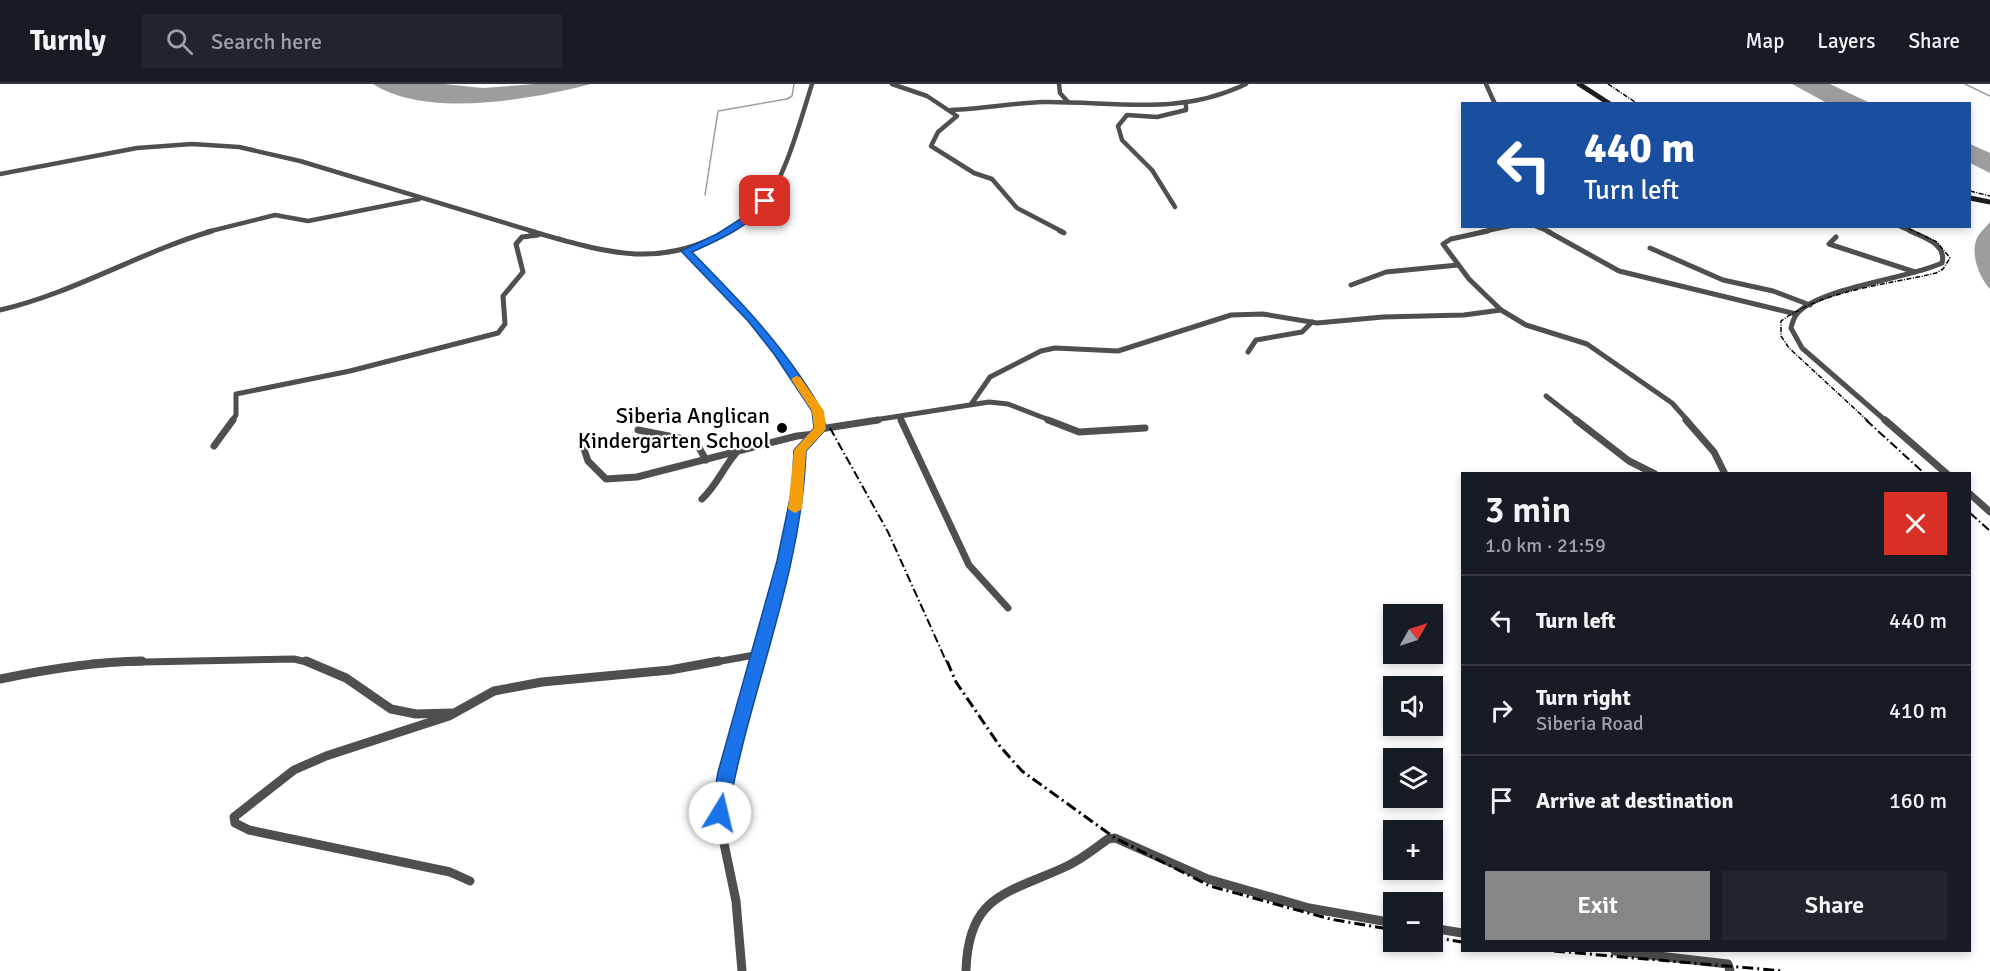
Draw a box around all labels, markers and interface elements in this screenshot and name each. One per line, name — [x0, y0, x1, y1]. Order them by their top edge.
search box — [142, 14, 562, 68]
text: Turnly — [30, 24, 106, 58]
icon: search — [163, 25, 196, 58]
text: Search here — [211, 28, 322, 55]
text: Map — [1746, 28, 1784, 54]
text: Layers — [1817, 28, 1875, 54]
text: Share — [1908, 28, 1960, 54]
text: 440 m — [1584, 123, 1695, 174]
icon: left — [1485, 126, 1563, 204]
text: Turn left — [1584, 174, 1679, 207]
pin — [739, 175, 790, 226]
icon: arrive — [748, 184, 781, 217]
place label: Siberia Anglican Kindergarten School — [578, 402, 770, 454]
marker: Siberia Anglican Kindergarten School — [775, 421, 789, 435]
text: 3 min — [1485, 488, 1571, 533]
button: close — [1884, 492, 1947, 555]
text: 1.0 km · 21:59 — [1485, 533, 1606, 558]
north arrow — [1383, 604, 1443, 664]
map controls — [1383, 604, 1443, 952]
icon: left — [1485, 604, 1518, 637]
text: Turn left — [1536, 607, 1616, 634]
text: 440 m — [1889, 607, 1947, 634]
button: sound — [1383, 676, 1443, 736]
text: Turn right — [1536, 684, 1631, 711]
icon: right — [1485, 694, 1518, 727]
text: 410 m — [1889, 697, 1947, 724]
text: Siberia Road — [1536, 711, 1644, 736]
button: layers — [1383, 748, 1443, 808]
position arrow — [688, 781, 752, 845]
icon: arrive — [1485, 784, 1518, 817]
text: Arrive at destination — [1536, 787, 1733, 814]
text: 160 m — [1889, 787, 1947, 814]
button: + — [1383, 820, 1443, 880]
button: Exit — [1485, 871, 1710, 940]
button: Share — [1722, 871, 1947, 940]
button: − — [1383, 892, 1443, 952]

